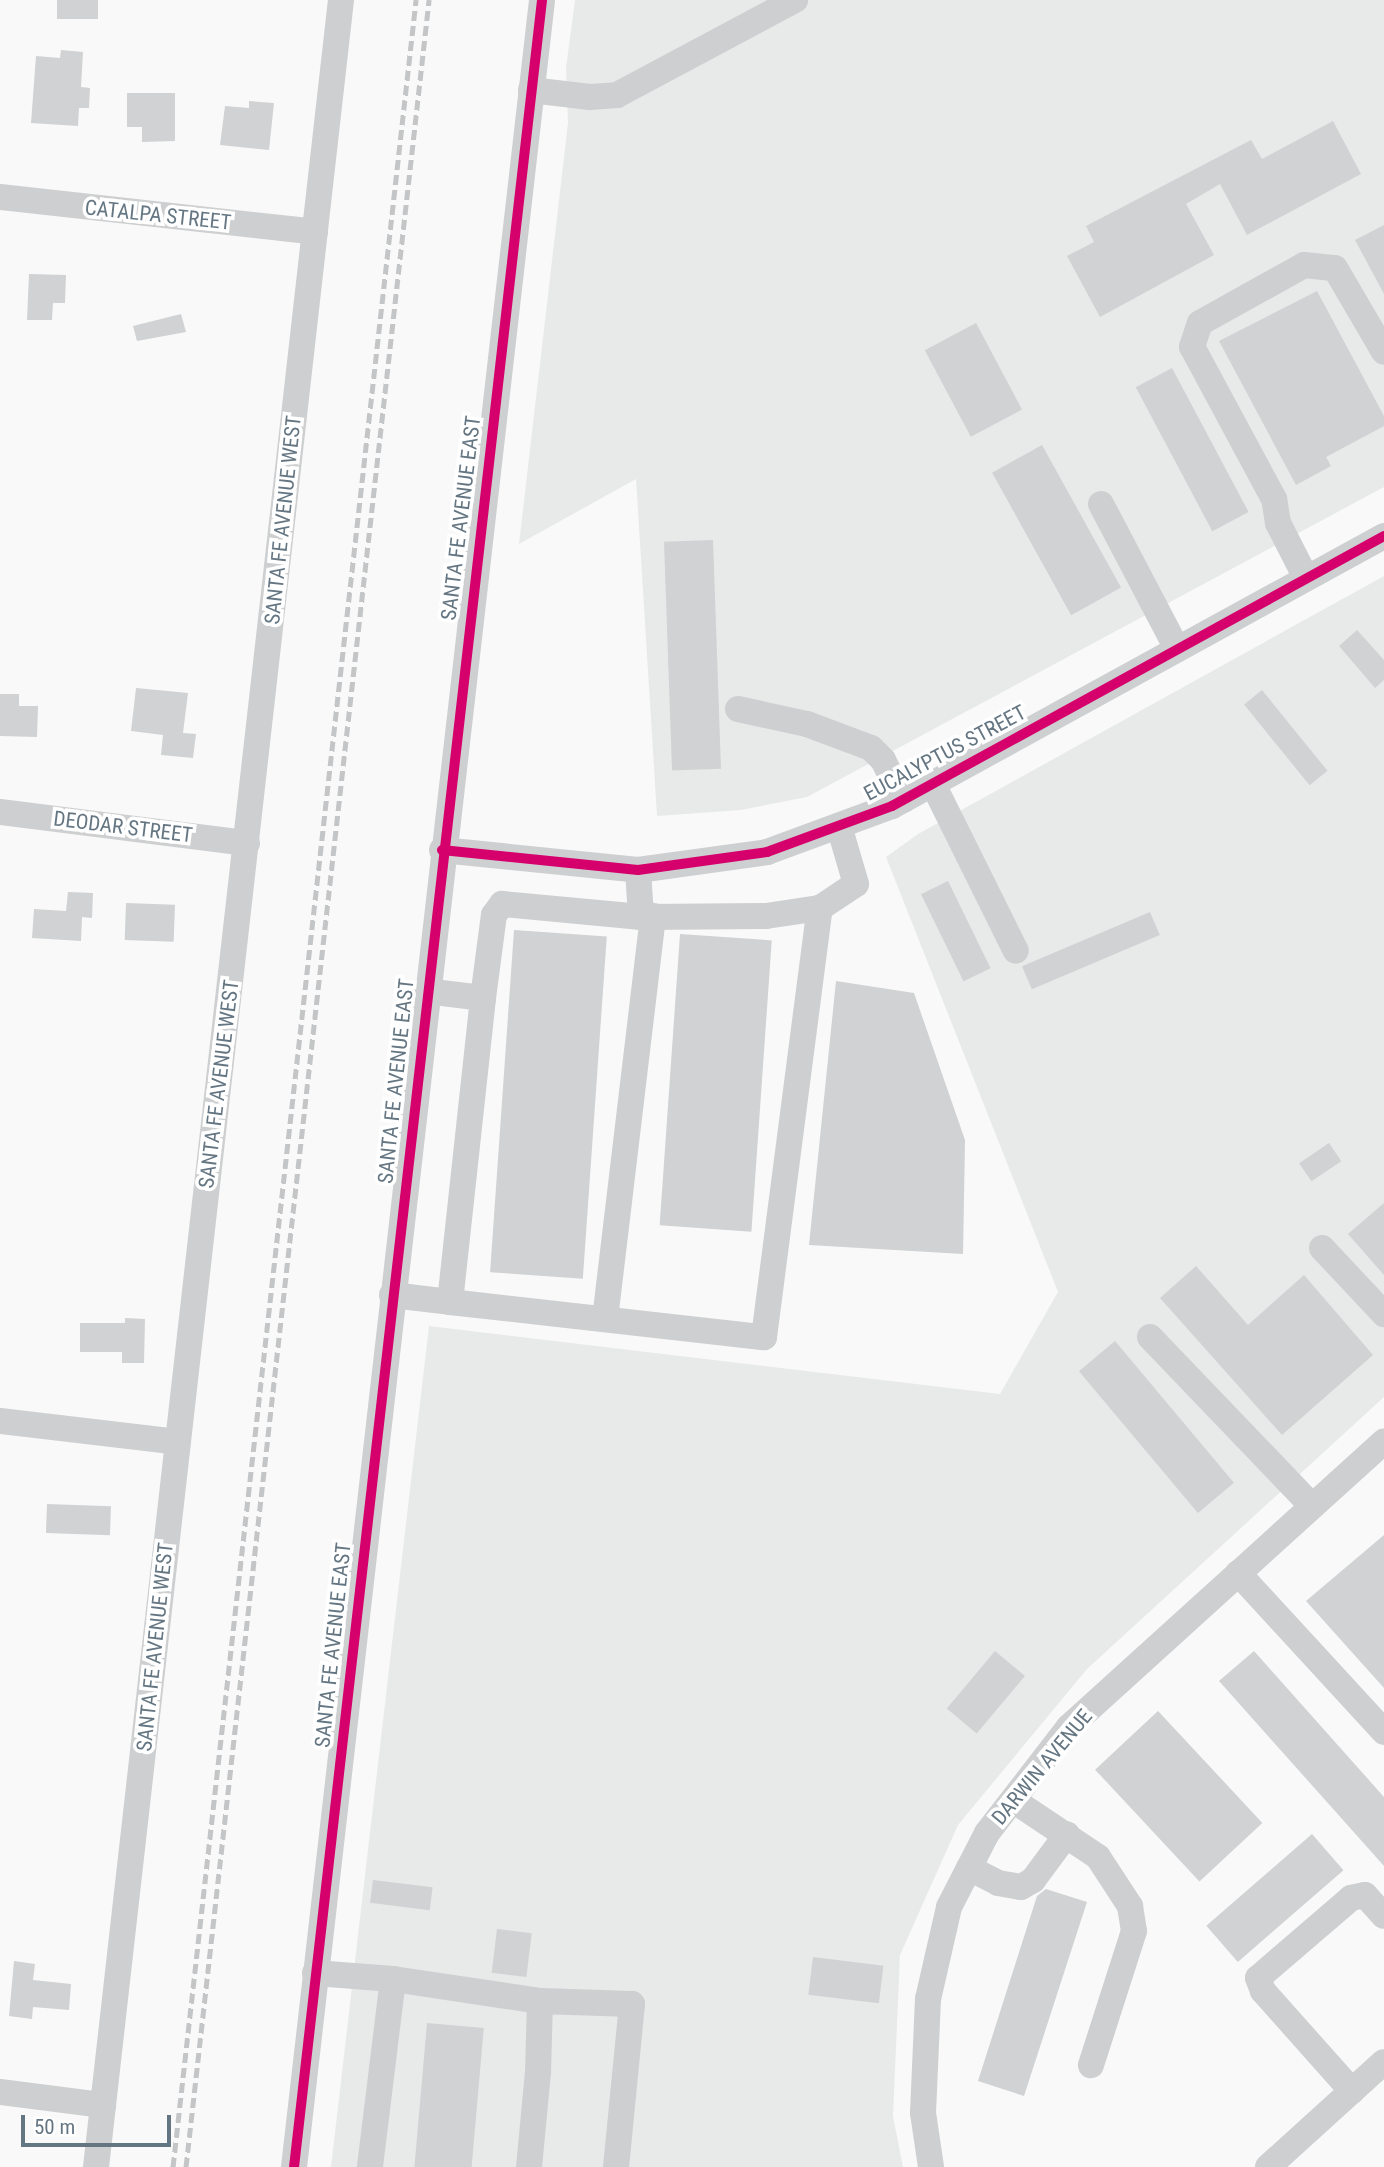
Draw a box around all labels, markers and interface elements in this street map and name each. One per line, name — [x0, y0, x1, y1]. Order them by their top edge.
street label: CATALPA STREET — [84, 195, 232, 235]
street label: SANTA FE AVENUE WEST — [260, 414, 306, 626]
street label: SANTA FE AVENUE EAST — [436, 414, 486, 622]
street label: EUCALYPTUS STREET — [860, 700, 1030, 806]
street label: DEODAR STREET — [52, 806, 194, 848]
street label: SANTA FE AVENUE EAST — [373, 977, 419, 1185]
street label: SANTA FE AVENUE WEST — [194, 978, 244, 1190]
street label: SANTA FE AVENUE WEST — [132, 1541, 178, 1753]
street label: SANTA FE AVENUE EAST — [310, 1541, 356, 1749]
street label: DARWIN AVENUE — [986, 1704, 1098, 1830]
scale bar — [24, 2100, 175, 2144]
text: 50 m — [34, 2115, 75, 2139]

